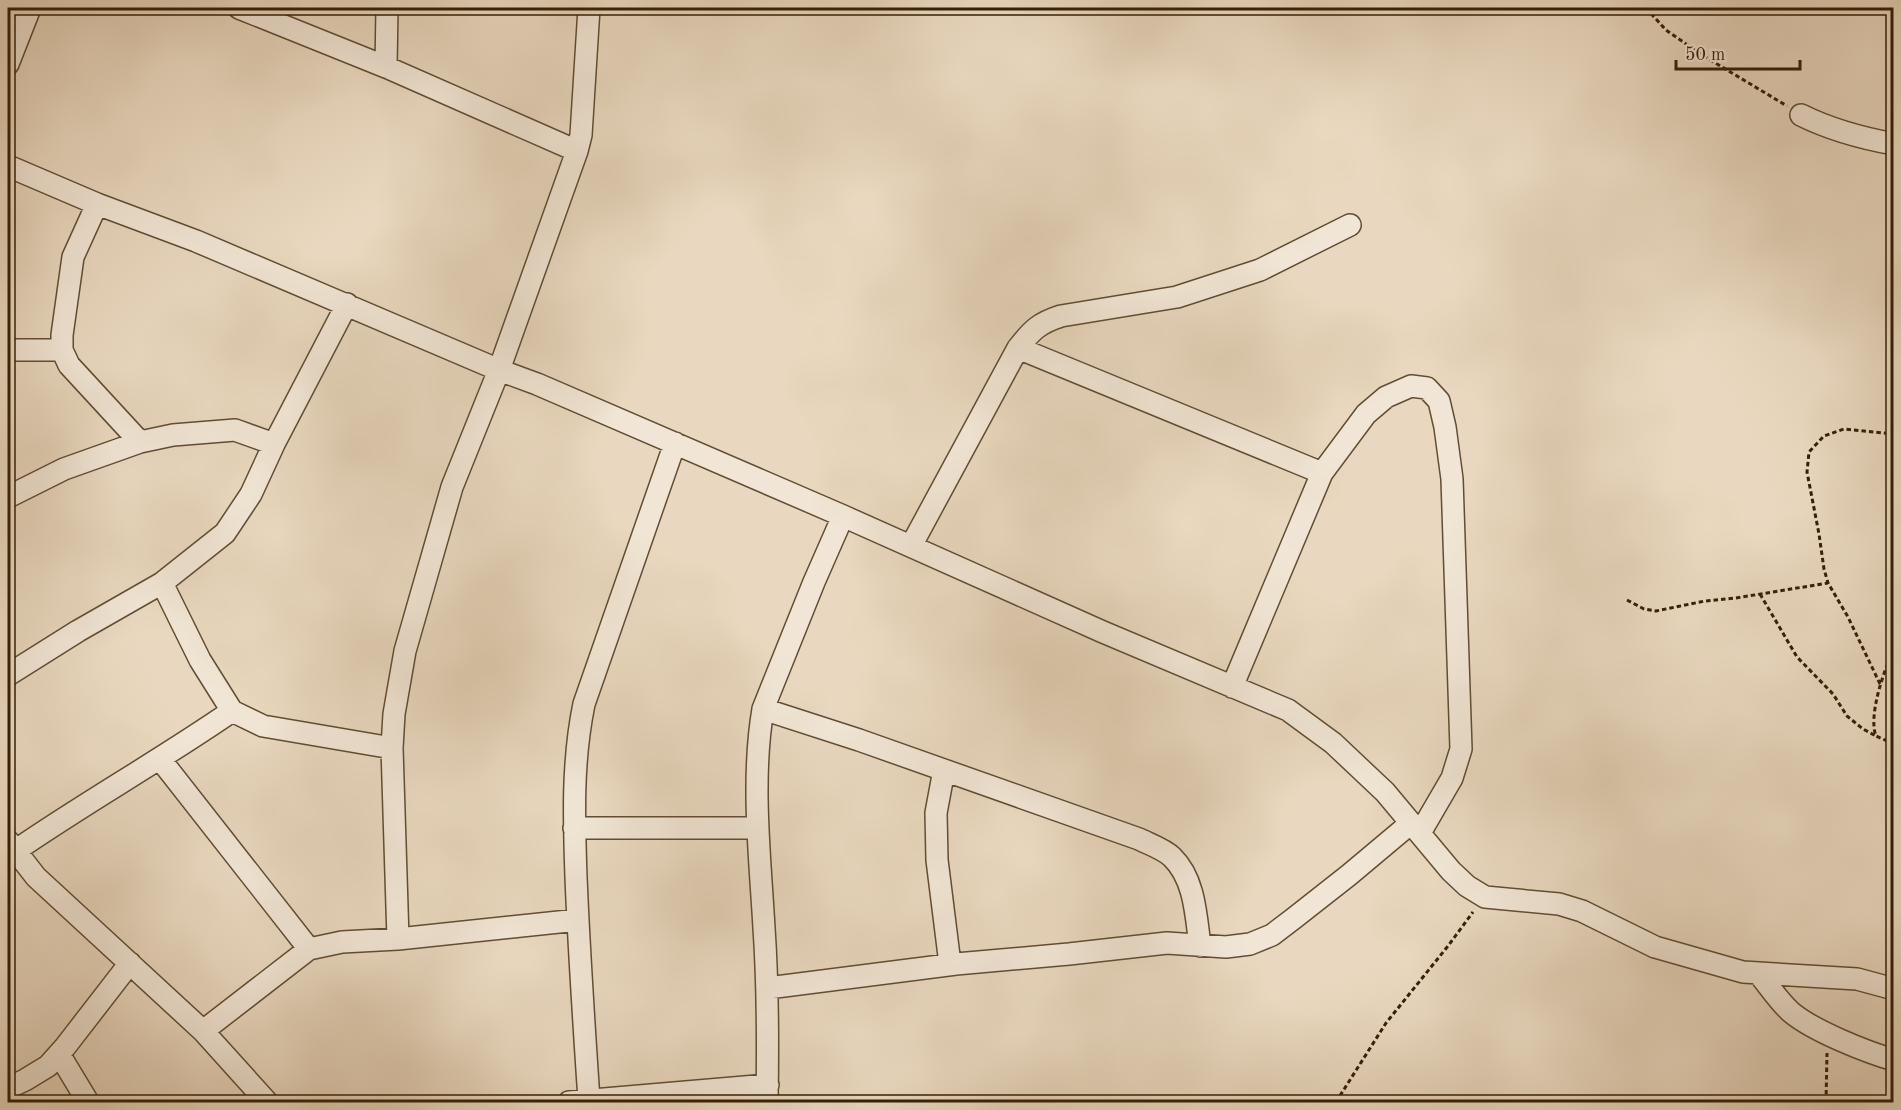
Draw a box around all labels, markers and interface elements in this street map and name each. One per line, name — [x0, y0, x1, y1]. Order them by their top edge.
scale bar — [1676, 33, 1800, 71]
text: 50 m — [1685, 46, 1725, 64]

